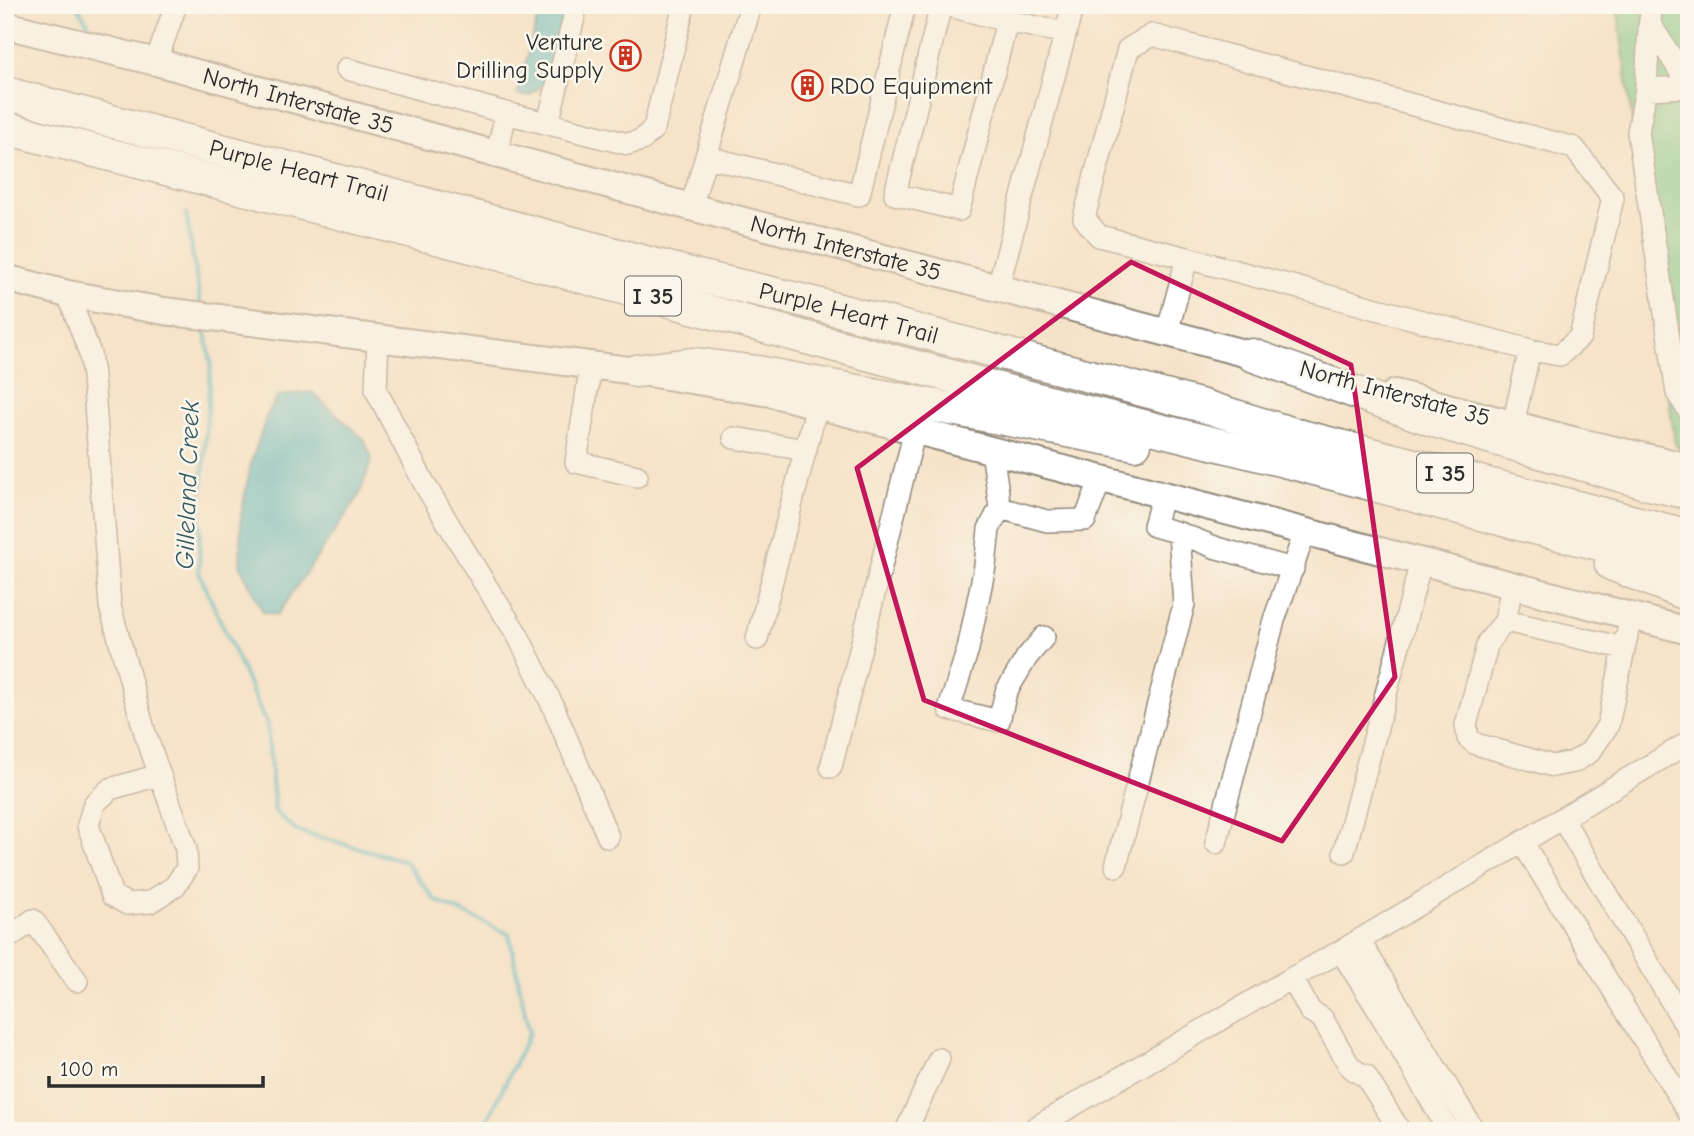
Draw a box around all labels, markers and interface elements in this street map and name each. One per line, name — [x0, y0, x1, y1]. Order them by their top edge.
place label: Venture Drilling Supply — [456, 28, 603, 84]
building icon: Venture Drilling Supply — [609, 39, 643, 73]
street label: North Interstate 35 — [200, 61, 397, 140]
building icon: RDO Equipment — [790, 69, 824, 103]
place label: RDO Equipment — [830, 72, 993, 100]
street label: Purple Heart Trail — [206, 134, 392, 208]
street label: North Interstate 35 — [747, 209, 944, 287]
road number: I 35 — [625, 276, 681, 316]
street label: Purple Heart Trail — [756, 277, 942, 350]
street label: North Interstate 35 — [1297, 354, 1493, 432]
water label: Gilleland Creek — [170, 400, 206, 570]
road number: I 35 — [1417, 453, 1473, 492]
scale bar — [49, 1045, 262, 1089]
text: 100 m — [60, 1057, 118, 1081]

